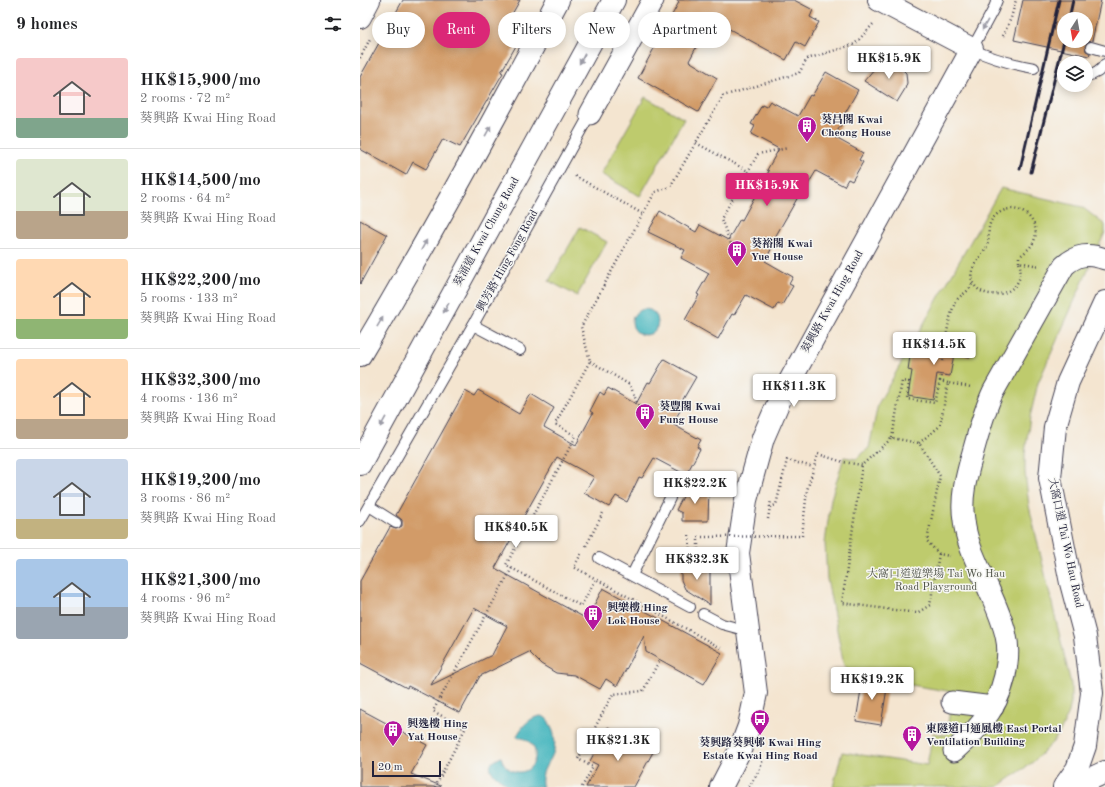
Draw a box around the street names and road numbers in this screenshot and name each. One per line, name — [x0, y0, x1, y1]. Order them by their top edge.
street label: 葵涌道 Kwai Chung Road — [451, 174, 522, 288]
street label: 興芳路 Hing Fong Road — [474, 207, 541, 314]
street label: 葵興路 Kwai Hing Road — [799, 248, 866, 355]
street label: 大窩口道 Tai Wo Hau Road — [1046, 477, 1086, 609]

